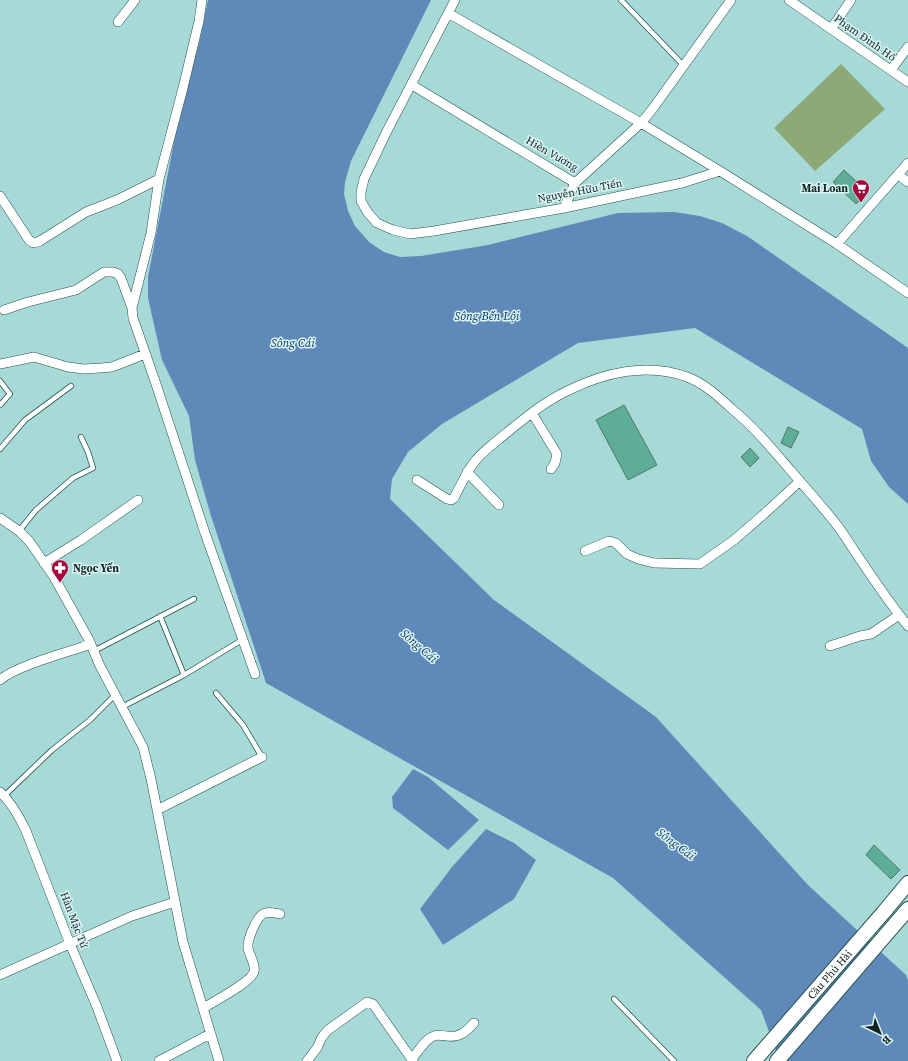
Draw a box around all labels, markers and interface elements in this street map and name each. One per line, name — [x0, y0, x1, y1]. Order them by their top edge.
street label: Phạm Đình Hổ — [831, 11, 899, 65]
street label: Hiền Vương — [523, 133, 581, 175]
street label: Nguyễn Hữu Tiến — [536, 175, 624, 207]
supermarket icon: Mai Loan — [851, 178, 871, 203]
place label: Mai Loan — [802, 181, 848, 196]
water label: Sông Bến Lội — [454, 308, 520, 324]
water label: Sông Cái — [271, 335, 315, 351]
pharmacy icon: Ngọc Yến — [50, 558, 70, 583]
place label: Ngọc Yến — [73, 561, 119, 576]
water label: Sông Cái — [397, 626, 441, 667]
water label: Sông Cái — [654, 824, 699, 864]
street label: Hàn Mặc Tử — [56, 890, 92, 951]
street label: Cầu Phú Hài — [804, 946, 855, 1002]
north arrow — [860, 1013, 900, 1053]
text: B — [879, 1032, 894, 1048]

